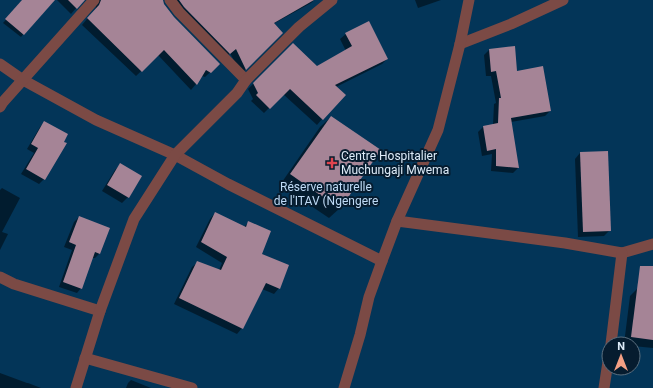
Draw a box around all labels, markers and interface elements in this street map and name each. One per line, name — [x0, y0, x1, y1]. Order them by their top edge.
place label: Centre Hospitalier Muchungaji Mwema — [341, 149, 449, 177]
marker: Centre Hospitalier Muchungaji Mwema — [326, 157, 338, 169]
park label: Réserve naturelle de l'ITAV (Ngengere — [274, 180, 378, 208]
north arrow — [601, 336, 641, 376]
text: N — [617, 340, 625, 353]

